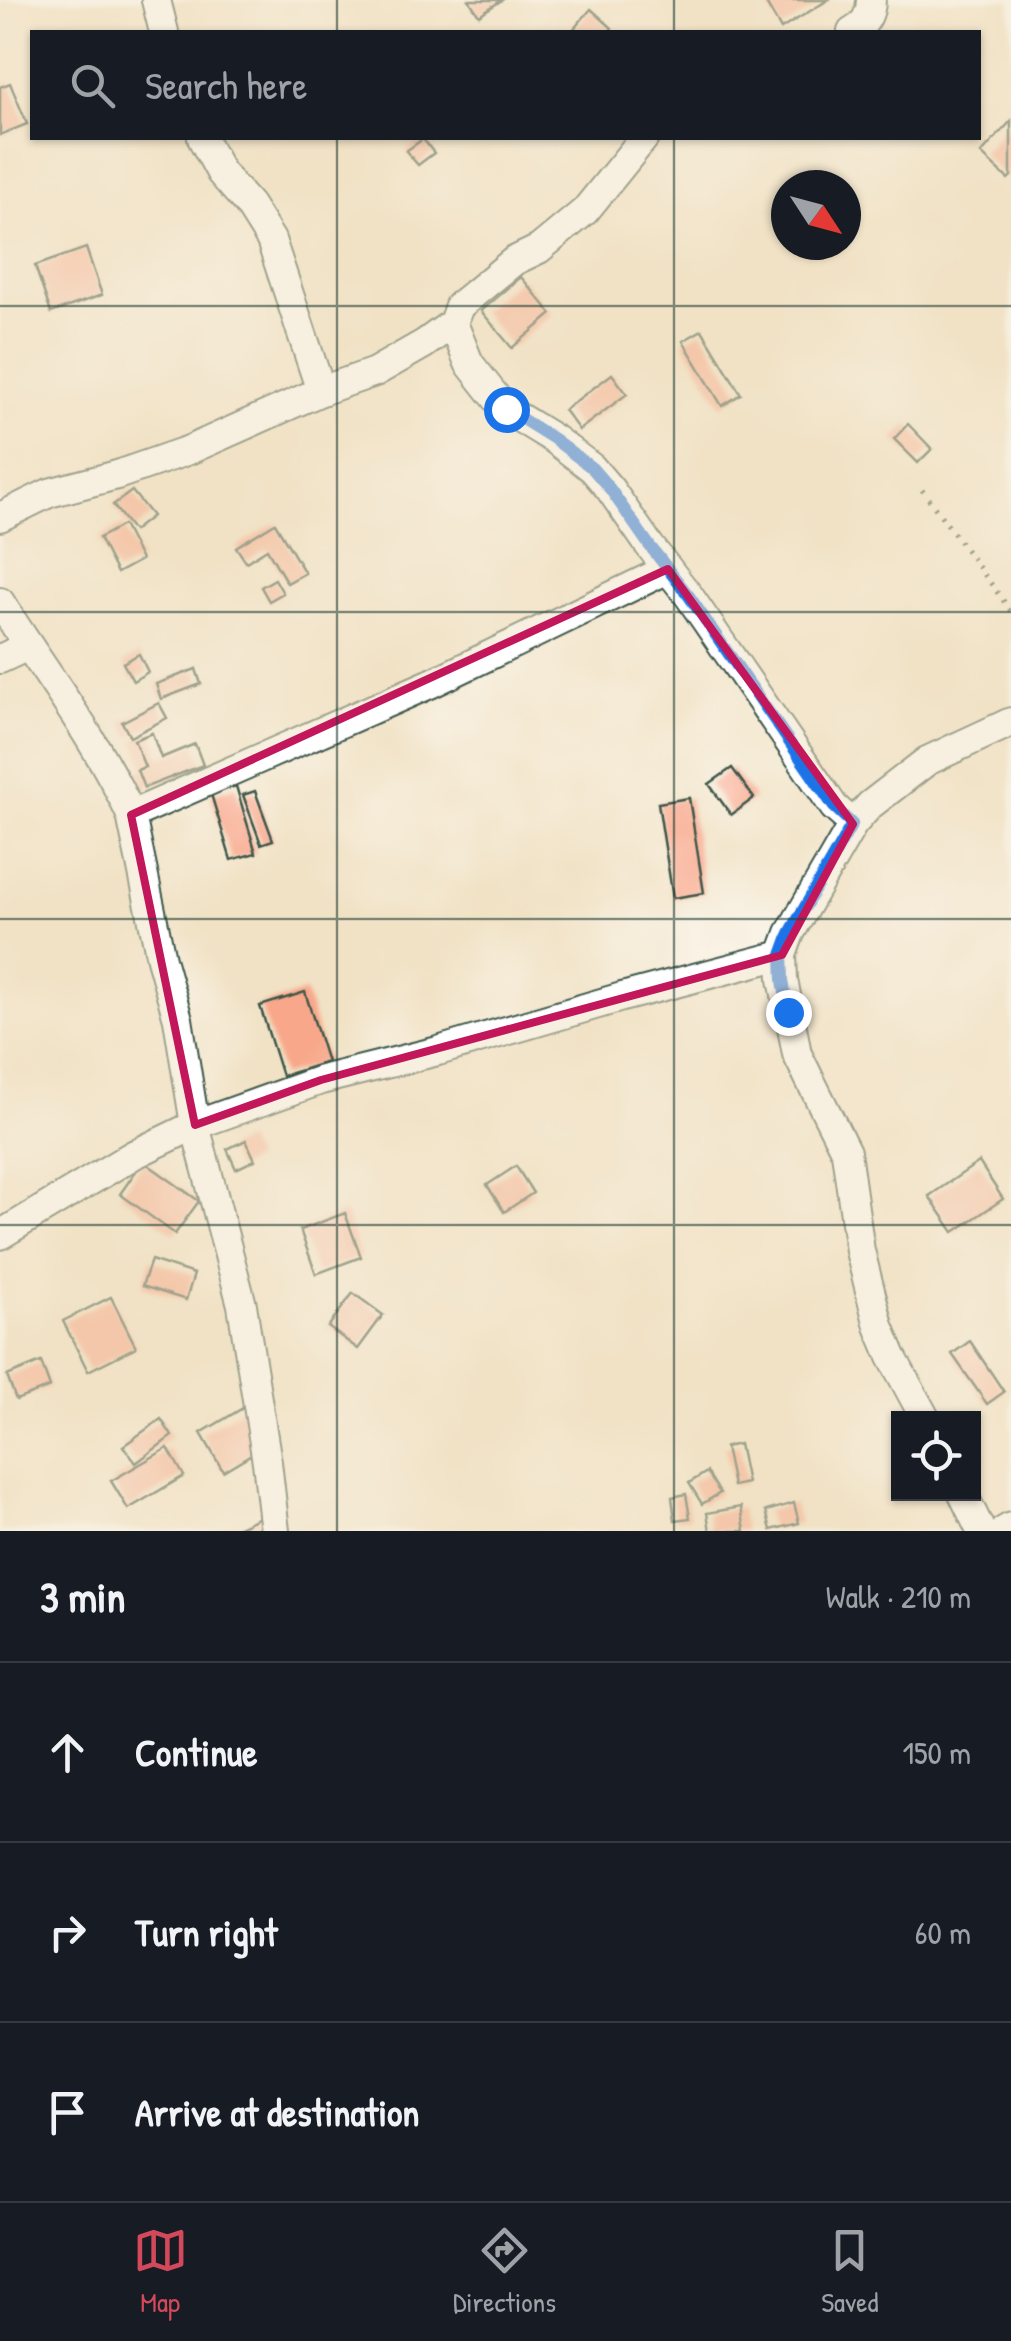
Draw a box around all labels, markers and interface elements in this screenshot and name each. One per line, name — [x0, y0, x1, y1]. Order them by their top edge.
search box — [30, 30, 981, 140]
icon: search — [65, 58, 120, 113]
text: Search here — [145, 59, 307, 111]
north arrow — [771, 170, 861, 260]
route start — [484, 387, 530, 433]
route end — [766, 990, 812, 1036]
map controls — [891, 1411, 981, 1501]
button: locate — [891, 1411, 981, 1501]
text: 3 min — [40, 1568, 125, 1625]
text: Walk · 210 m — [826, 1575, 971, 1618]
icon: ahead — [40, 1725, 95, 1780]
text: Continue — [135, 1726, 257, 1778]
text: 150 m — [902, 1731, 971, 1774]
icon: right — [40, 1905, 95, 1960]
text: Turn right — [135, 1906, 278, 1958]
text: 60 m — [915, 1911, 971, 1954]
icon: arrive — [40, 2085, 95, 2140]
text: Arrive at destination — [135, 2086, 419, 2138]
tab: Map — [133, 2223, 188, 2321]
tab: Directions — [453, 2223, 556, 2321]
tab: Saved — [821, 2223, 878, 2321]

